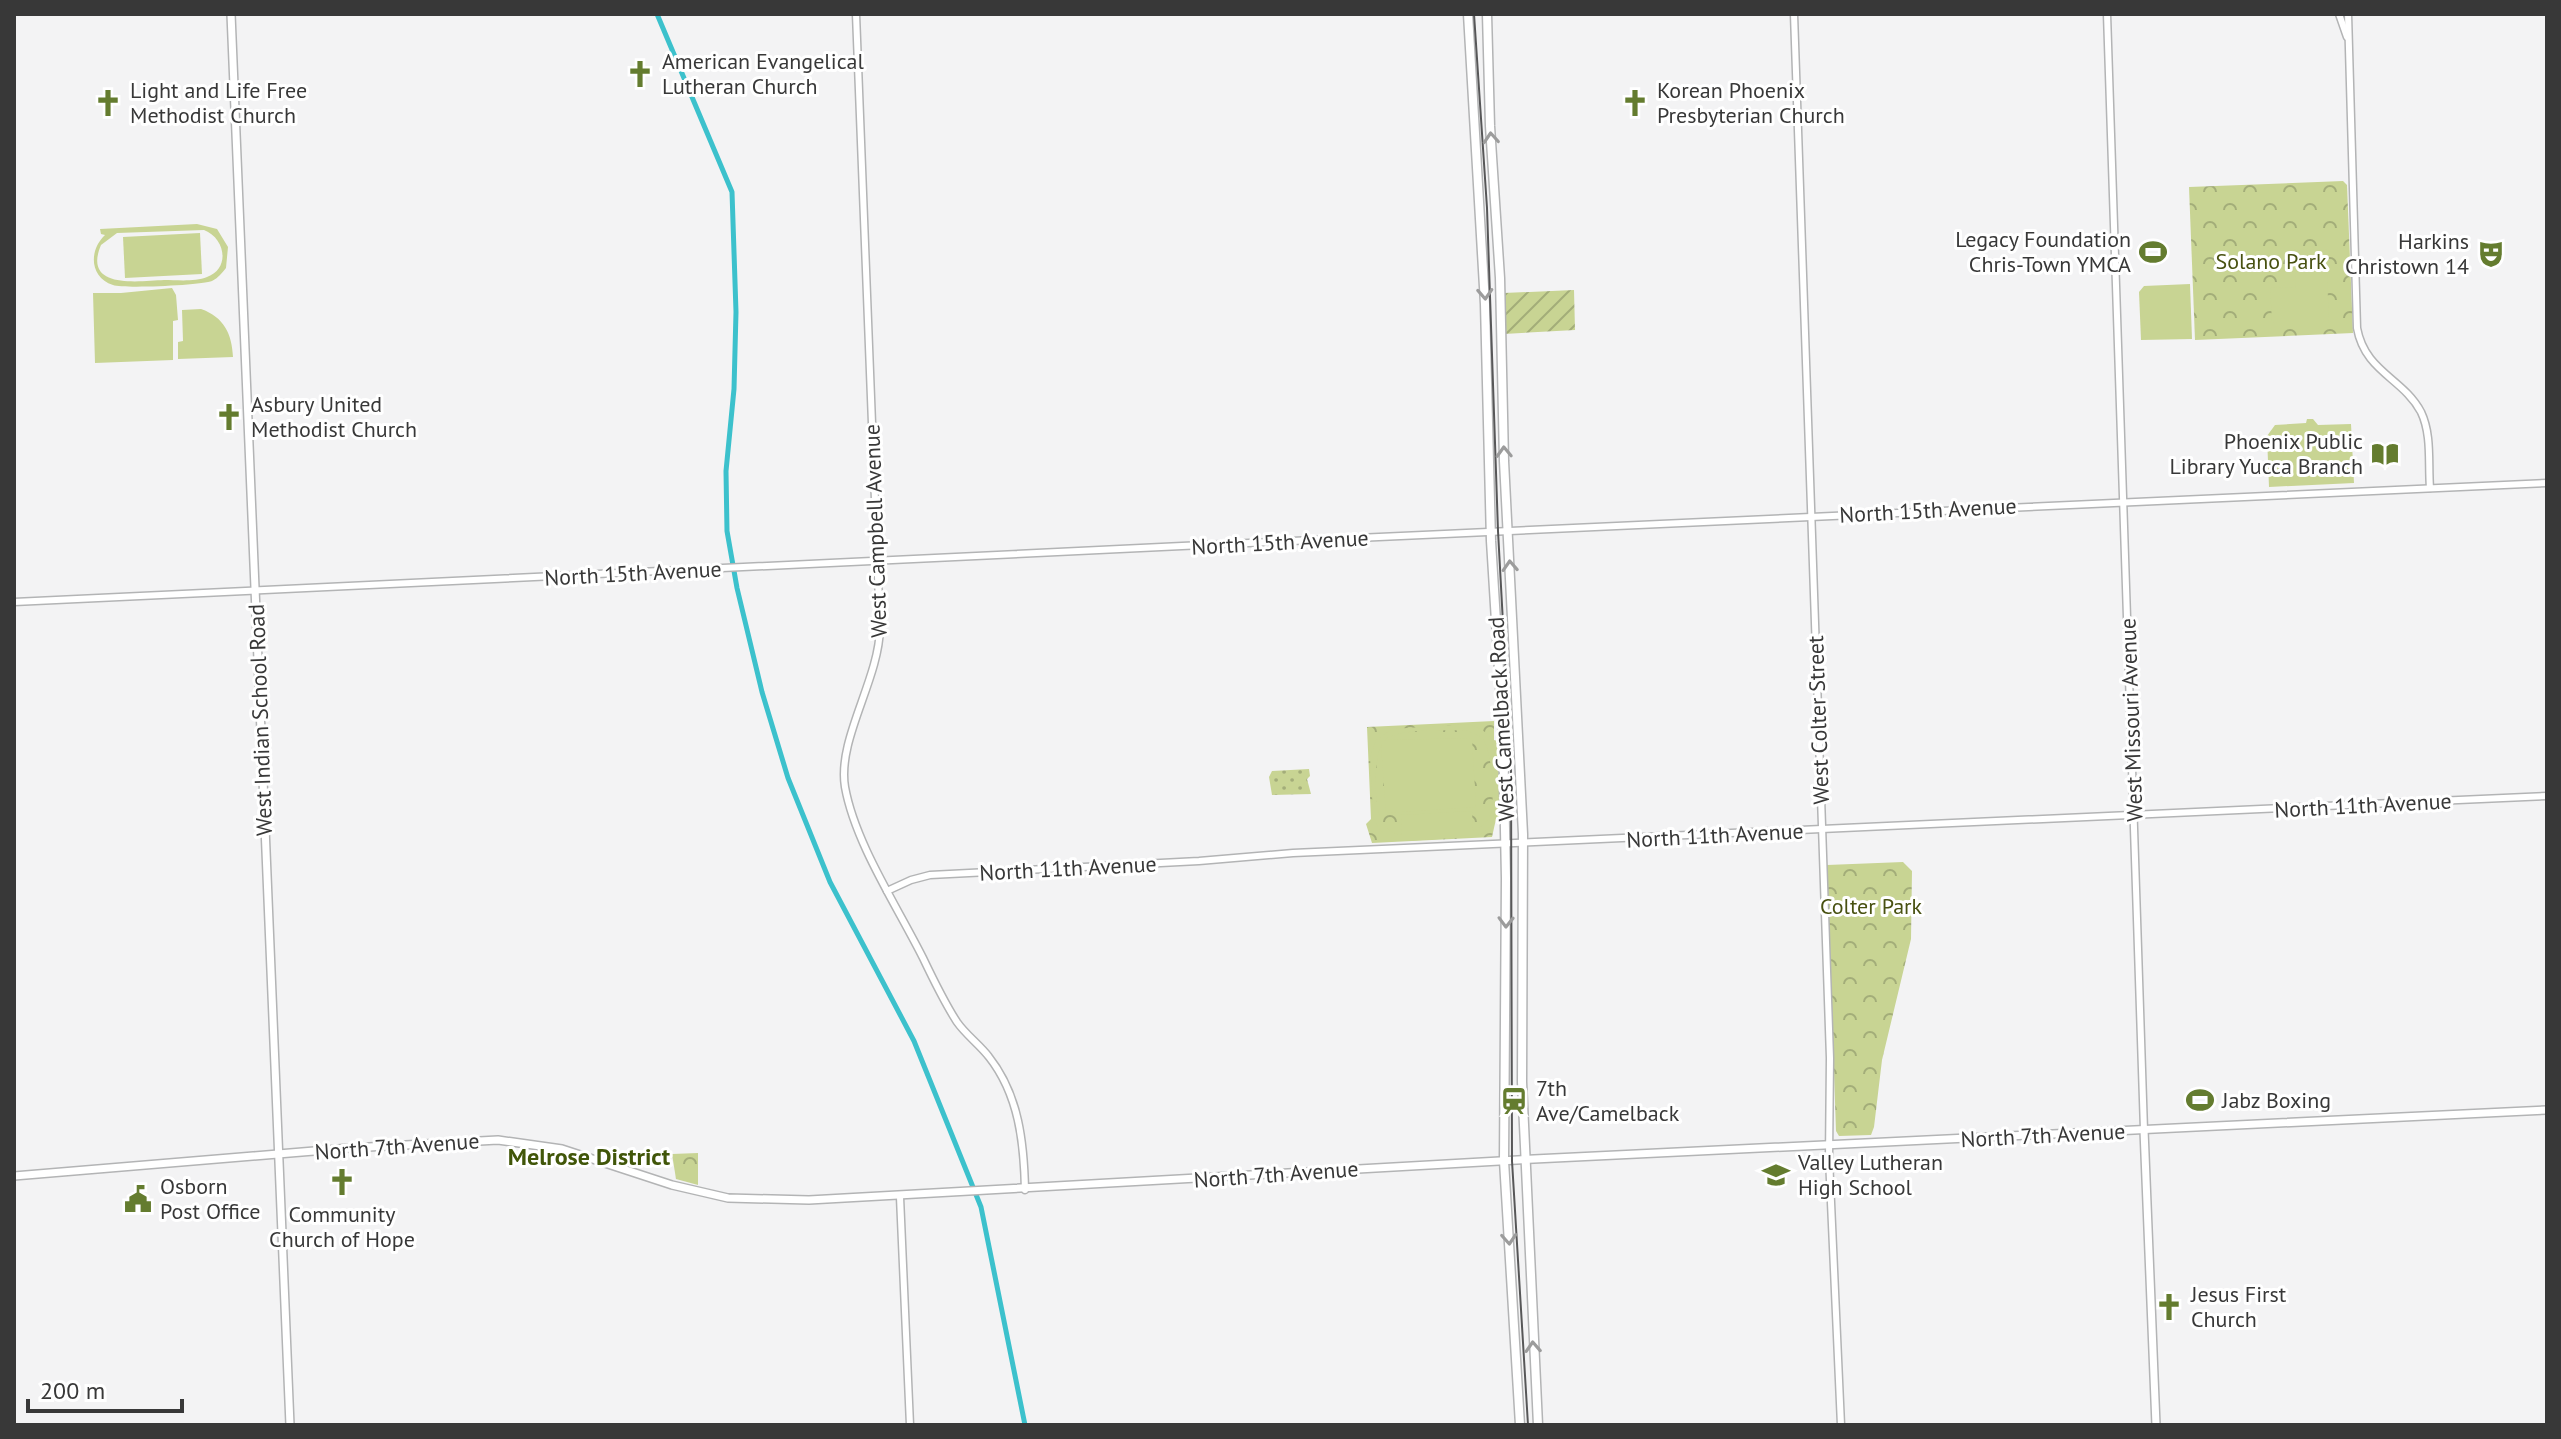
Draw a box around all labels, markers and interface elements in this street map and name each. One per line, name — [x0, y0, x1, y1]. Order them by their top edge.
place label: American Evangelical Lutheran Church — [662, 47, 865, 100]
church icon: American Evangelical Lutheran Church — [625, 59, 655, 89]
place label: Light and Life Free Methodist Church — [130, 76, 307, 129]
place label: Korean Phoenix Presbyterian Church — [1657, 76, 1845, 129]
church icon: Light and Life Free Methodist Church — [93, 88, 123, 118]
church icon: Korean Phoenix Presbyterian Church — [1620, 88, 1650, 118]
one-way arrow — [1483, 131, 1500, 144]
place label: Legacy Foundation Chris-Town YMCA — [1955, 225, 2131, 278]
place label: Harkins Christown 14 — [2345, 227, 2469, 280]
sports icon: Legacy Foundation Chris-Town YMCA — [2138, 237, 2168, 267]
theatre icon: Harkins Christown 14 — [2476, 239, 2506, 269]
park label: Solano Park — [2216, 247, 2327, 275]
one-way arrow — [1476, 288, 1493, 301]
place label: Asbury United Methodist Church — [251, 390, 417, 443]
church icon: Asbury United Methodist Church — [214, 402, 244, 432]
street label: West Campbell Avenue — [857, 424, 893, 638]
place label: Phoenix Public Library Yucca Branch — [2169, 427, 2363, 480]
library icon: Phoenix Public Library Yucca Branch — [2370, 439, 2400, 469]
one-way arrow — [1495, 445, 1512, 458]
street label: North 15th Avenue — [1839, 491, 2017, 529]
street label: North 15th Avenue — [1191, 523, 1369, 561]
street label: North 15th Avenue — [544, 554, 722, 592]
one-way arrow — [1502, 559, 1519, 572]
street label: West Indian School Road — [242, 604, 278, 836]
street label: West Camelback Road — [1482, 616, 1520, 822]
street label: West Missouri Avenue — [2113, 618, 2149, 822]
street label: West Colter Street — [1801, 635, 1835, 805]
street label: North 11th Avenue — [2274, 786, 2452, 824]
street label: North 11th Avenue — [1626, 816, 1804, 854]
street label: North 11th Avenue — [979, 849, 1157, 887]
park label: Colter Park — [1820, 892, 1923, 920]
one-way arrow — [1497, 916, 1515, 929]
place label: 7th Ave/Camelback — [1536, 1074, 1680, 1127]
sports icon: Jabz Boxing — [2185, 1085, 2215, 1115]
station icon: 7th Ave/Camelback — [1499, 1086, 1529, 1116]
place label: Jabz Boxing — [2221, 1086, 2331, 1114]
street label: North 7th Avenue — [1960, 1117, 2126, 1153]
street label: North 7th Avenue — [314, 1126, 480, 1166]
district label: Melrose District — [508, 1141, 671, 1172]
place label: Valley Lutheran High School — [1797, 1148, 1943, 1201]
street label: North 7th Avenue — [1193, 1154, 1359, 1194]
school or university icon: Valley Lutheran High School — [1761, 1160, 1791, 1190]
church icon: Community Church of Hope — [327, 1167, 357, 1197]
place label: Osborn Post Office — [160, 1172, 260, 1225]
public building icon: Osborn Post Office — [123, 1184, 153, 1214]
place label: Community Church of Hope — [269, 1200, 415, 1253]
one-way arrow — [1500, 1233, 1517, 1246]
place label: Jesus First Church — [2190, 1280, 2287, 1333]
church icon: Jesus First Church — [2154, 1292, 2184, 1322]
one-way arrow — [1525, 1340, 1542, 1353]
scale bar — [28, 1363, 182, 1413]
text: 200 m — [40, 1375, 105, 1406]

